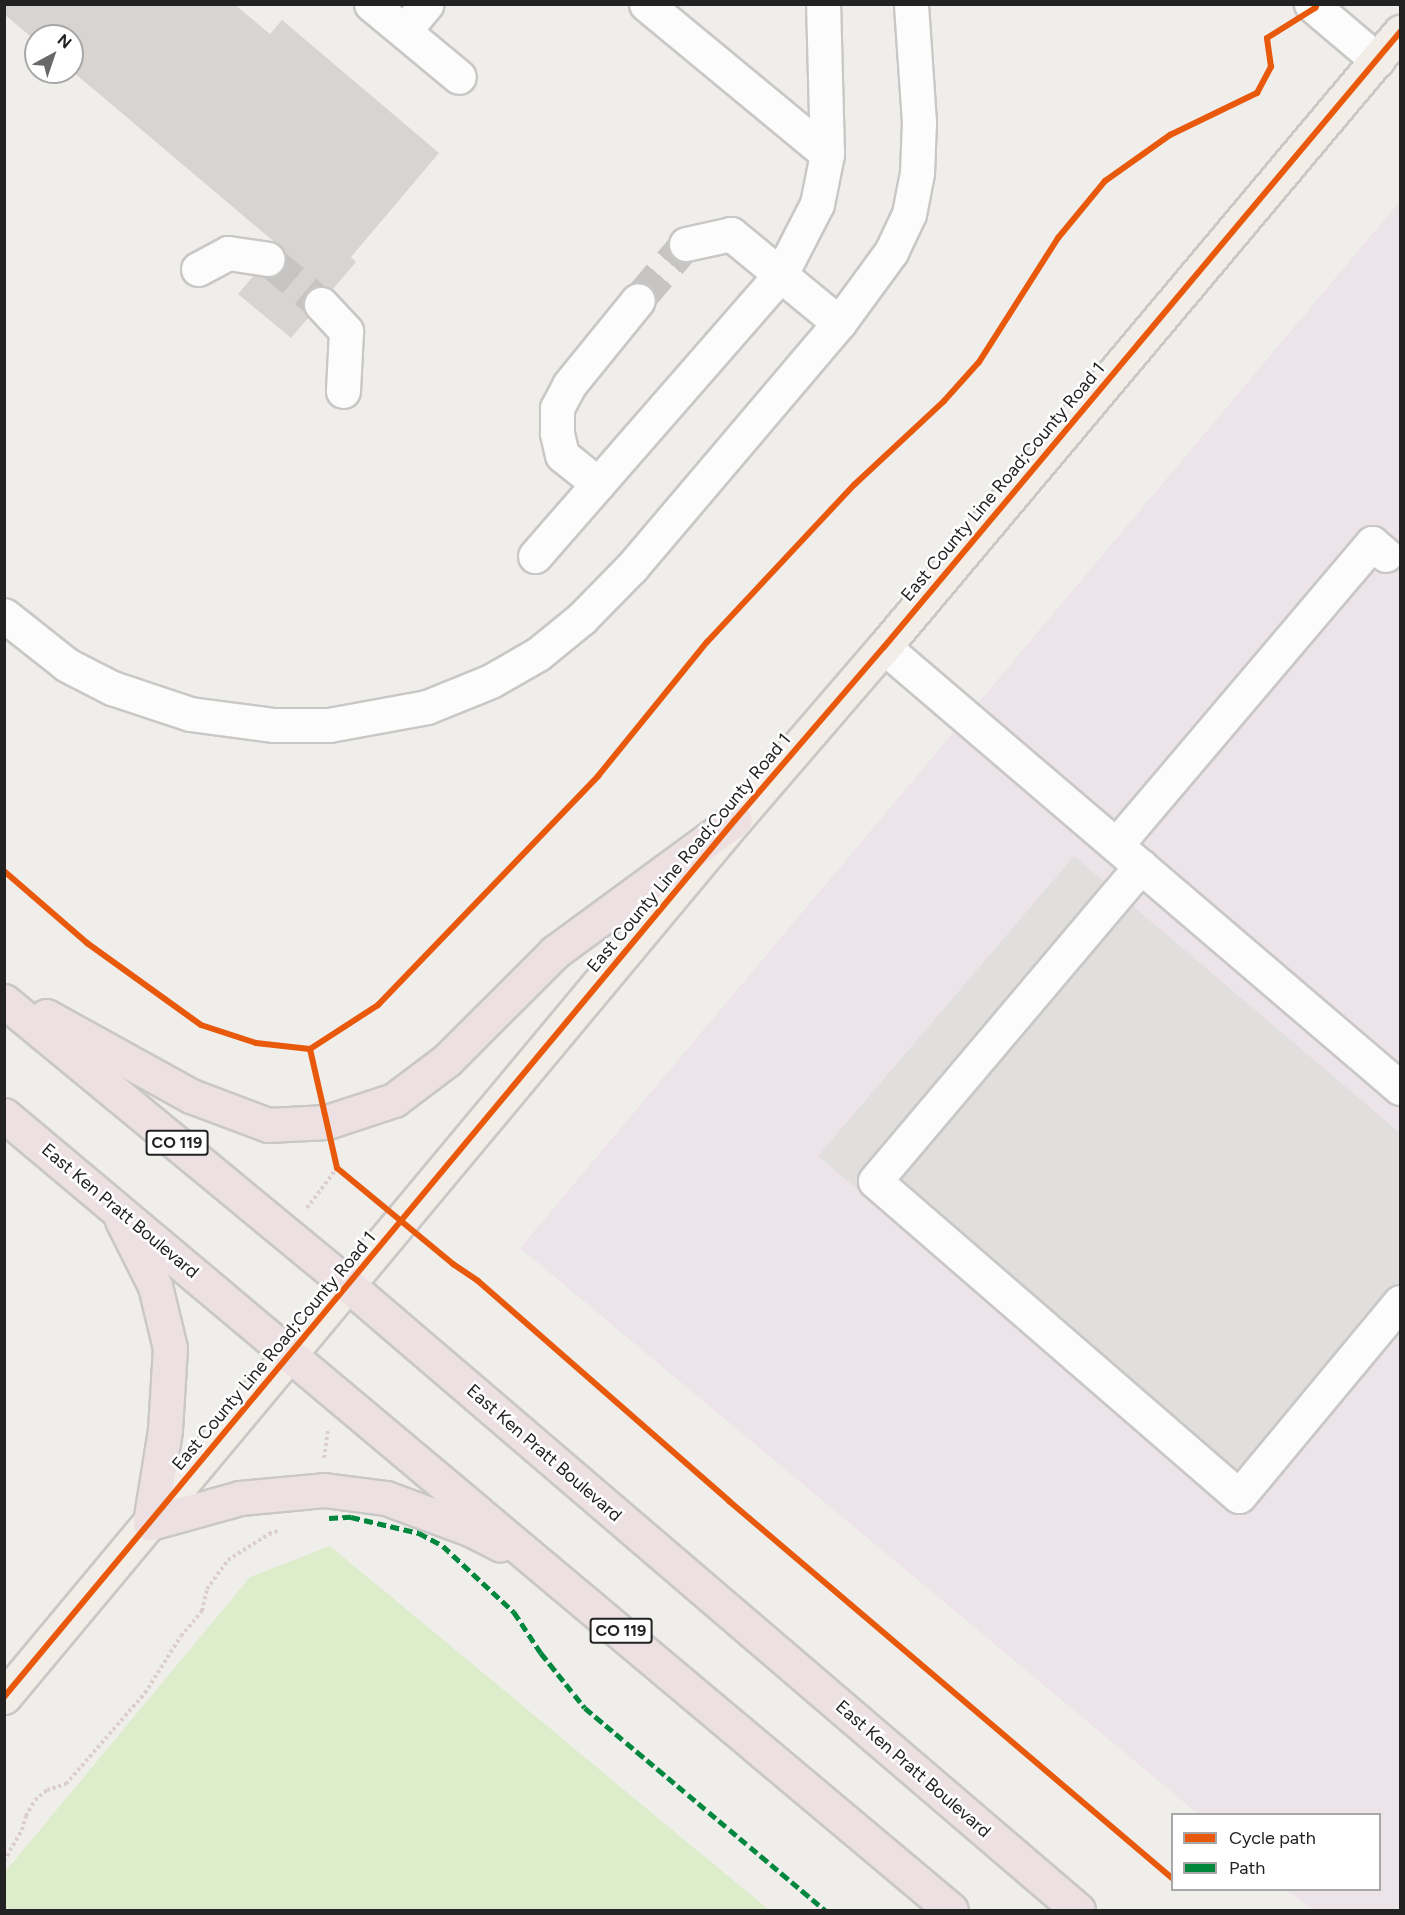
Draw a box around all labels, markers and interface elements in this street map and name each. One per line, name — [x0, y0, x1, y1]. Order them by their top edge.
north arrow — [24, 24, 84, 84]
text: N — [54, 30, 75, 53]
street label: East County Line Road;County Road 1 — [897, 358, 1109, 606]
street label: East County Line Road;County Road 1 — [583, 729, 795, 977]
road number: CO 119 — [146, 1130, 208, 1156]
street label: East Ken Pratt Boulevard — [37, 1139, 203, 1283]
street label: East County Line Road;County Road 1 — [168, 1227, 380, 1475]
street label: East Ken Pratt Boulevard — [462, 1380, 626, 1526]
road number: CO 119 — [590, 1618, 652, 1644]
street label: East Ken Pratt Boulevard — [831, 1696, 995, 1842]
legend — [1171, 1813, 1381, 1891]
text: Cycle path — [1229, 1827, 1316, 1849]
text: Path — [1229, 1857, 1265, 1879]

